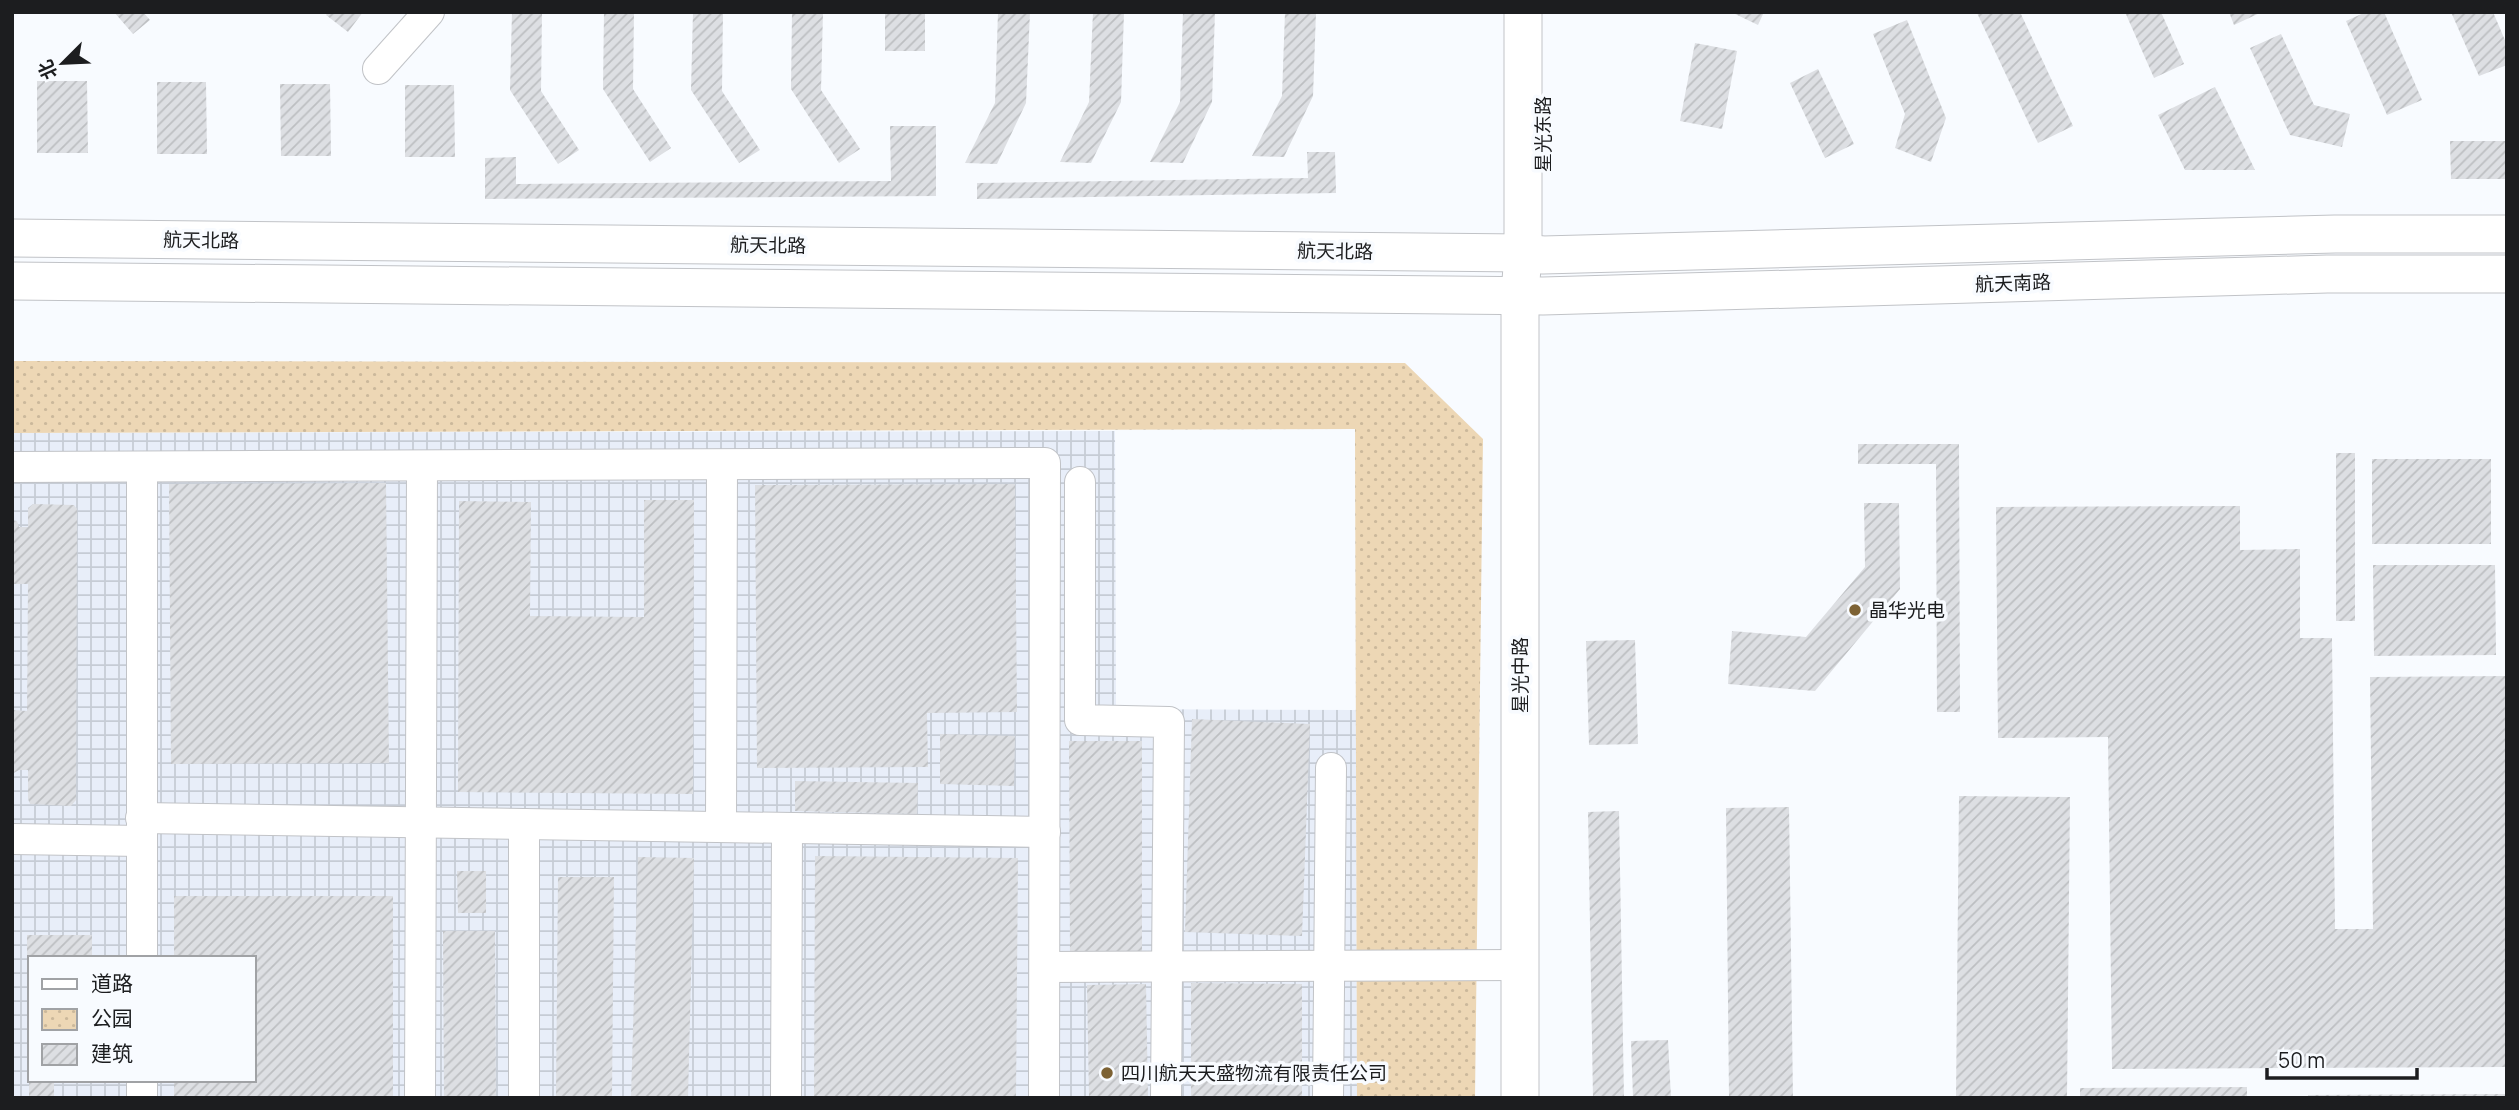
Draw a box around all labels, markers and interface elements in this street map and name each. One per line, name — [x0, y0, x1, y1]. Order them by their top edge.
north arrow — [28, 28, 98, 98]
text: 北 — [32, 56, 63, 84]
street label: 星光东路 — [1530, 96, 1556, 172]
street label: 航天北路 — [163, 226, 239, 254]
street label: 航天北路 — [730, 231, 806, 259]
street label: 航天北路 — [1297, 237, 1373, 265]
street label: 航天南路 — [1975, 269, 2051, 297]
place label: 晶华光电 — [1869, 597, 1945, 623]
marker: 晶华光电 — [1847, 602, 1863, 618]
street label: 星光中路 — [1507, 637, 1533, 713]
legend — [28, 956, 256, 1082]
text: 道路 — [91, 969, 133, 997]
text: 公园 — [91, 1004, 133, 1032]
scale bar — [2267, 1036, 2418, 1080]
text: 建筑 — [91, 1039, 133, 1067]
text: 50 m — [2278, 1046, 2325, 1074]
place label: 四川航天天盛物流有限责任公司 — [1121, 1060, 1387, 1086]
marker: 四川航天天盛物流有限责任公司 — [1099, 1065, 1115, 1081]

